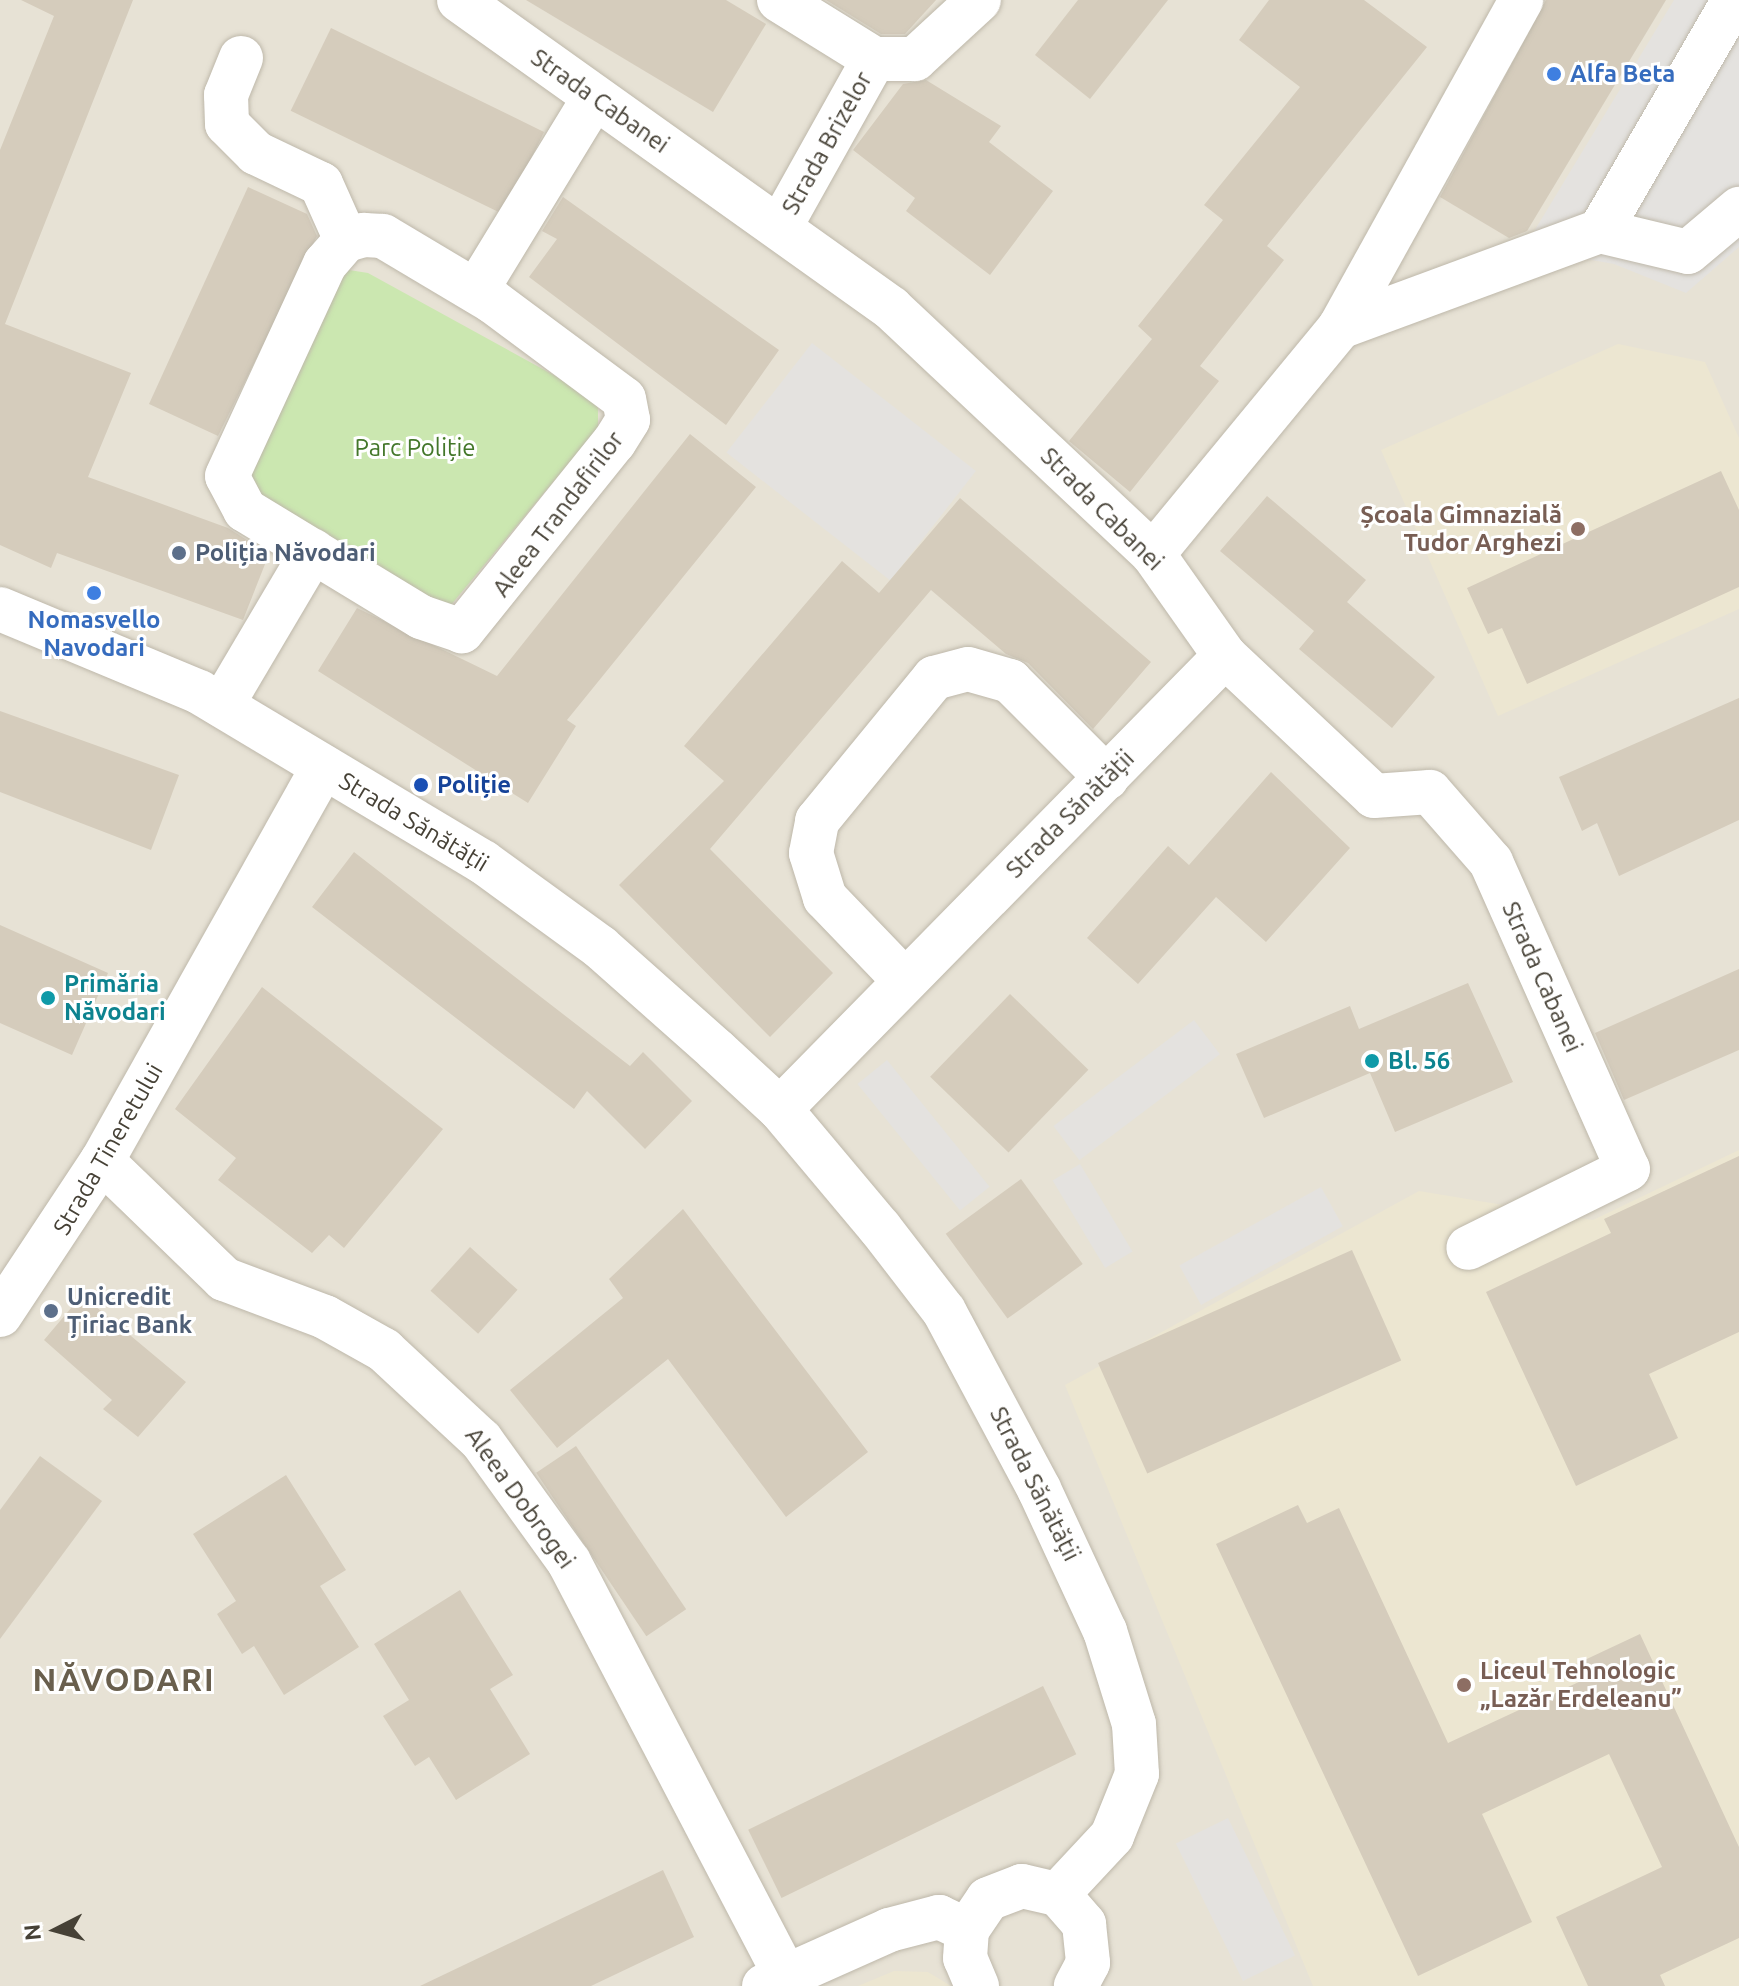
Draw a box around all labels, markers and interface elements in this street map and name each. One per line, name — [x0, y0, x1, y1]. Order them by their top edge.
street label: Strada Cabanei — [526, 43, 674, 159]
place label: Alfa Beta — [1570, 60, 1675, 88]
marker: Alfa Beta — [1545, 65, 1563, 83]
street label: Strada Brizelor — [776, 67, 878, 219]
street label: Aleea Trandafirilor — [486, 426, 630, 602]
park label: Parc Poliție — [355, 434, 475, 462]
street label: Strada Cabanei — [1035, 442, 1169, 576]
place label: Școala Gimnazială Tudor Arghezi — [1360, 501, 1562, 557]
marker: Școala Gimnazială Tudor Arghezi — [1569, 520, 1587, 538]
place label: Poliția Năvodari — [195, 539, 376, 567]
marker: Poliția Năvodari — [170, 544, 188, 562]
marker: Nomasvello Navodari — [85, 584, 103, 602]
place label: Nomasvello Navodari — [28, 606, 160, 662]
street label: Strada Sănătății — [1000, 744, 1140, 884]
street label: Strada Sănătății — [334, 766, 494, 878]
place label: Poliție — [437, 771, 511, 799]
marker: Poliție — [412, 776, 430, 794]
street label: Strada Cabanei — [1496, 897, 1588, 1057]
place label: Primăria Năvodari — [64, 970, 166, 1026]
marker: Primăria Năvodari — [39, 989, 57, 1007]
place label: Bl. 56 — [1388, 1047, 1450, 1075]
marker: Bl. 56 — [1363, 1052, 1381, 1070]
street label: Strada Tineretului — [47, 1058, 169, 1240]
place label: Unicredit Țiriac Bank — [67, 1283, 192, 1339]
marker: Unicredit Țiriac Bank — [42, 1302, 60, 1320]
street label: Strada Sănătății — [984, 1402, 1086, 1566]
street label: Aleea Dobrogei — [459, 1422, 581, 1574]
place label: Liceul Tehnologic „Lazăr Erdeleanu” — [1480, 1657, 1682, 1713]
district label: NĂVODARI — [32, 1660, 216, 1698]
marker: Liceul Tehnologic „Lazăr Erdeleanu” — [1455, 1676, 1473, 1694]
north arrow — [16, 1890, 96, 1970]
text: N — [18, 1923, 45, 1942]

